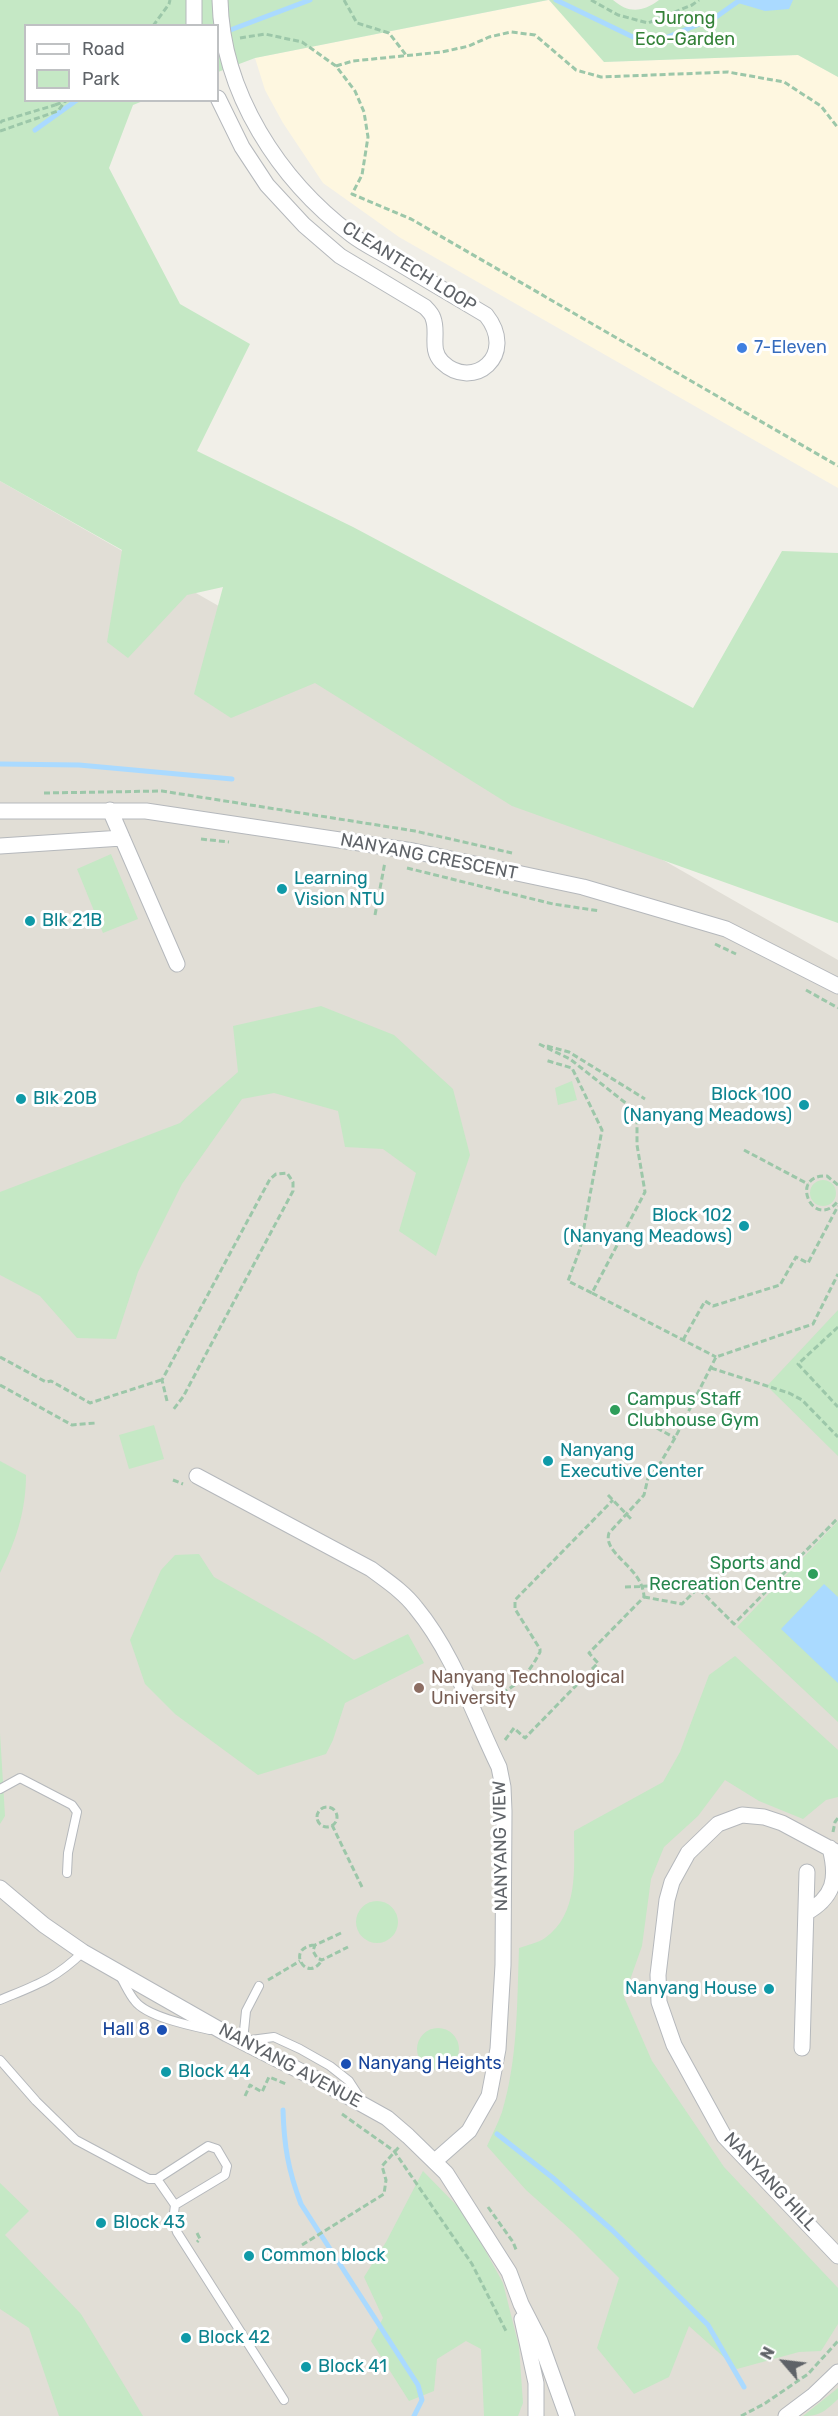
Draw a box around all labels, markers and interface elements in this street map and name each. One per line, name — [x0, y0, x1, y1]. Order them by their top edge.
park label: Jurong Eco-Garden — [635, 8, 735, 50]
legend — [24, 24, 219, 102]
text: Road — [82, 38, 125, 60]
text: Park — [82, 68, 119, 90]
street label: CLEANTECH LOOP — [338, 217, 480, 317]
place label: 7-Eleven — [754, 337, 827, 359]
marker: 7-Eleven — [735, 341, 749, 355]
street label: NANYANG CRESCENT — [338, 829, 520, 885]
place label: Learning Vision NTU — [294, 868, 385, 910]
marker: Learning Vision NTU — [275, 882, 289, 896]
place label: Blk 21B — [42, 910, 102, 932]
marker: Blk 21B — [23, 914, 37, 928]
place label: Block 100 (Nanyang Meadows) — [623, 1084, 792, 1126]
place label: Blk 20B — [33, 1088, 97, 1110]
marker: Blk 20B — [14, 1092, 28, 1106]
marker: Block 100 (Nanyang Meadows) — [797, 1098, 811, 1112]
place label: Block 102 (Nanyang Meadows) — [563, 1205, 732, 1248]
marker: Block 102 (Nanyang Meadows) — [737, 1219, 751, 1233]
place label: Campus Staff Clubhouse Gym — [627, 1389, 759, 1432]
marker: Campus Staff Clubhouse Gym — [608, 1403, 622, 1417]
place label: Nanyang Executive Center — [560, 1440, 704, 1482]
marker: Nanyang Executive Center — [541, 1454, 555, 1468]
place label: Sports and Recreation Centre — [649, 1553, 801, 1596]
marker: Sports and Recreation Centre — [806, 1567, 820, 1581]
place label: Nanyang Technological University — [431, 1667, 625, 1710]
marker: Nanyang Technological University — [412, 1681, 426, 1695]
street label: NANYANG VIEW — [489, 1780, 513, 1912]
place label: Nanyang House — [625, 1978, 757, 2000]
marker: Nanyang House — [762, 1982, 776, 1996]
place label: Hall 8 — [103, 2019, 150, 2041]
street label: NANYANG AVENUE — [215, 2019, 365, 2113]
marker: Hall 8 — [155, 2023, 169, 2037]
place label: Nanyang Heights — [358, 2053, 502, 2075]
marker: Nanyang Heights — [339, 2057, 353, 2071]
place label: Block 44 — [178, 2061, 251, 2083]
marker: Block 44 — [159, 2065, 173, 2079]
street label: NANYANG HILL — [719, 2128, 821, 2236]
place label: Block 43 — [113, 2212, 185, 2234]
marker: Block 43 — [94, 2216, 108, 2230]
place label: Common block — [261, 2245, 386, 2267]
marker: Common block — [242, 2249, 256, 2263]
place label: Block 42 — [198, 2327, 270, 2349]
marker: Block 42 — [179, 2331, 193, 2345]
north arrow — [754, 2332, 814, 2392]
text: N — [757, 2344, 779, 2363]
place label: Block 41 — [318, 2356, 387, 2378]
marker: Block 41 — [299, 2360, 313, 2374]

